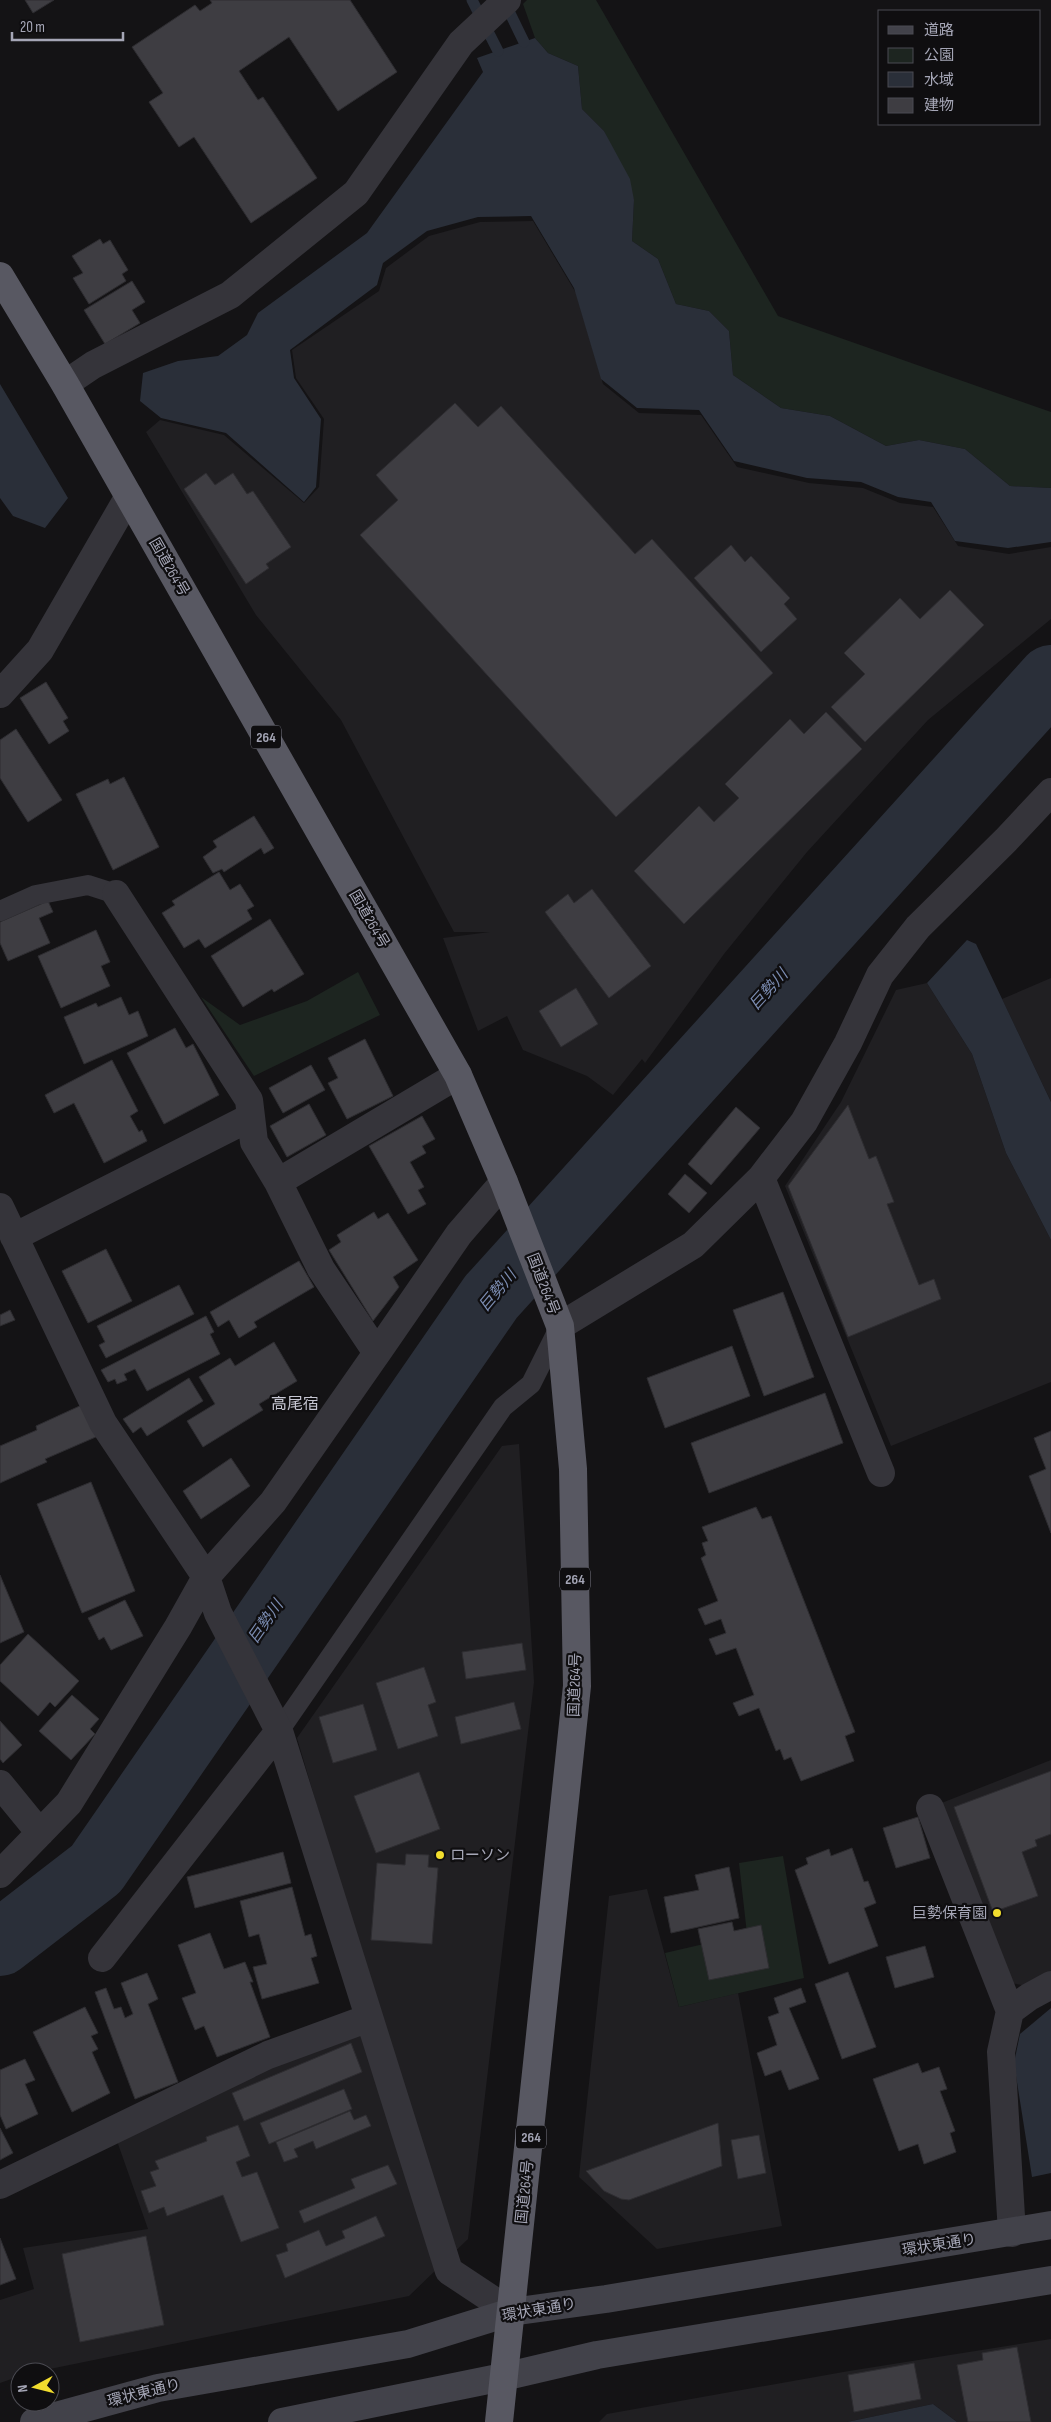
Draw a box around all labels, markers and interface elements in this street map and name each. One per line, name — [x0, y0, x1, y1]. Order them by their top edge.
scale bar — [12, 10, 124, 42]
legend — [878, 10, 1041, 125]
text: 20 m — [20, 18, 45, 37]
text: 道路 — [924, 21, 954, 40]
text: 公園 — [924, 46, 954, 65]
text: 水域 — [924, 71, 954, 90]
text: 建物 — [924, 96, 954, 115]
street label: 国道264号 — [145, 534, 193, 600]
road number: 264 — [251, 726, 281, 749]
street label: 国道264号 — [345, 886, 393, 952]
water label: 巨勢川 — [746, 964, 793, 1014]
street label: 国道264号 — [523, 1251, 563, 1317]
water label: 巨勢川 — [475, 1265, 522, 1315]
district label: 高尾宿 — [271, 1395, 319, 1414]
road number: 264 — [560, 1568, 590, 1590]
water label: 巨勢川 — [244, 1595, 289, 1647]
street label: 国道264号 — [564, 1653, 586, 1717]
place label: ローソン — [450, 1846, 510, 1865]
marker: ローソン — [434, 1849, 446, 1861]
place label: 巨勢保育園 — [912, 1904, 987, 1923]
marker: 巨勢保育園 — [991, 1907, 1003, 1919]
road number: 264 — [516, 2126, 546, 2148]
street label: 国道264号 — [512, 2159, 538, 2225]
street label: 環状東通り — [900, 2230, 978, 2260]
street label: 環状東通り — [500, 2294, 578, 2326]
north arrow — [10, 2362, 60, 2412]
street label: 環状東通り — [105, 2375, 183, 2411]
text: N — [14, 2384, 31, 2393]

